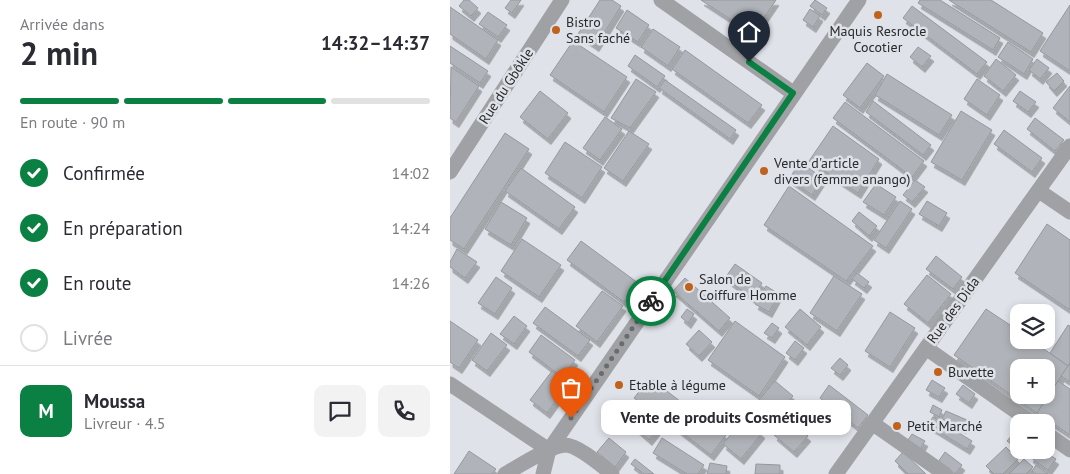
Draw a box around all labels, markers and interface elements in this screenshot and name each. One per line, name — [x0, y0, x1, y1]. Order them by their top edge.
marker: Maquis Resrocle Cocotier — [872, 9, 884, 21]
pin — [728, 11, 770, 62]
place label: Bistro Sans faché — [566, 13, 630, 47]
text: Arrivée dans — [20, 14, 104, 34]
icon: home — [735, 18, 763, 46]
place label: Maquis Resrocle Cocotier — [830, 22, 926, 56]
marker: Bistro Sans faché — [550, 24, 562, 36]
text: 14:32–14:37 — [321, 31, 430, 55]
text: 2 min — [20, 32, 98, 74]
street label: Rue du Gbôkle — [475, 45, 537, 127]
text: En route · 90 m — [20, 112, 125, 132]
place label: Vente d'article divers (femme anango) — [773, 154, 910, 188]
icon: check — [20, 159, 48, 187]
text: Confirmée — [63, 161, 145, 185]
text: 14:02 — [392, 163, 430, 183]
marker: Vente d'article divers (femme anango) — [758, 165, 770, 177]
icon: check — [20, 214, 48, 242]
text: En préparation — [63, 216, 183, 240]
text: 14:24 — [392, 218, 430, 238]
icon: check — [20, 269, 48, 297]
place label: Salon de Coiffure Homme — [699, 270, 797, 304]
text: En route — [63, 271, 131, 295]
text: 14:26 — [392, 273, 430, 293]
street label: Rue des Dida — [923, 273, 983, 347]
courier — [626, 276, 676, 326]
marker: Salon de Coiffure Homme — [683, 281, 695, 293]
icon: bike — [637, 287, 665, 315]
map controls — [1010, 304, 1055, 459]
button: layers — [1010, 304, 1055, 349]
text: Livrée — [63, 326, 113, 350]
button: + — [1010, 359, 1055, 404]
place label: Buvette — [948, 363, 994, 381]
marker: Buvette — [932, 366, 944, 378]
pin — [550, 367, 592, 418]
icon: bag — [557, 374, 585, 402]
place label: Etable à légume — [629, 376, 726, 394]
marker: Etable à légume — [613, 379, 625, 391]
button: chat — [314, 385, 366, 437]
button: phone — [378, 385, 430, 437]
text: Moussa — [84, 389, 145, 413]
text: M — [38, 399, 54, 423]
callout: Vente de produits Cosmétiques — [601, 400, 851, 436]
text: Vente de produits Cosmétiques — [620, 407, 832, 427]
text: Livreur · 4.5 — [84, 413, 166, 433]
button: − — [1010, 414, 1055, 459]
place label: Petit Marché — [907, 417, 982, 435]
marker: Petit Marché — [891, 420, 903, 432]

